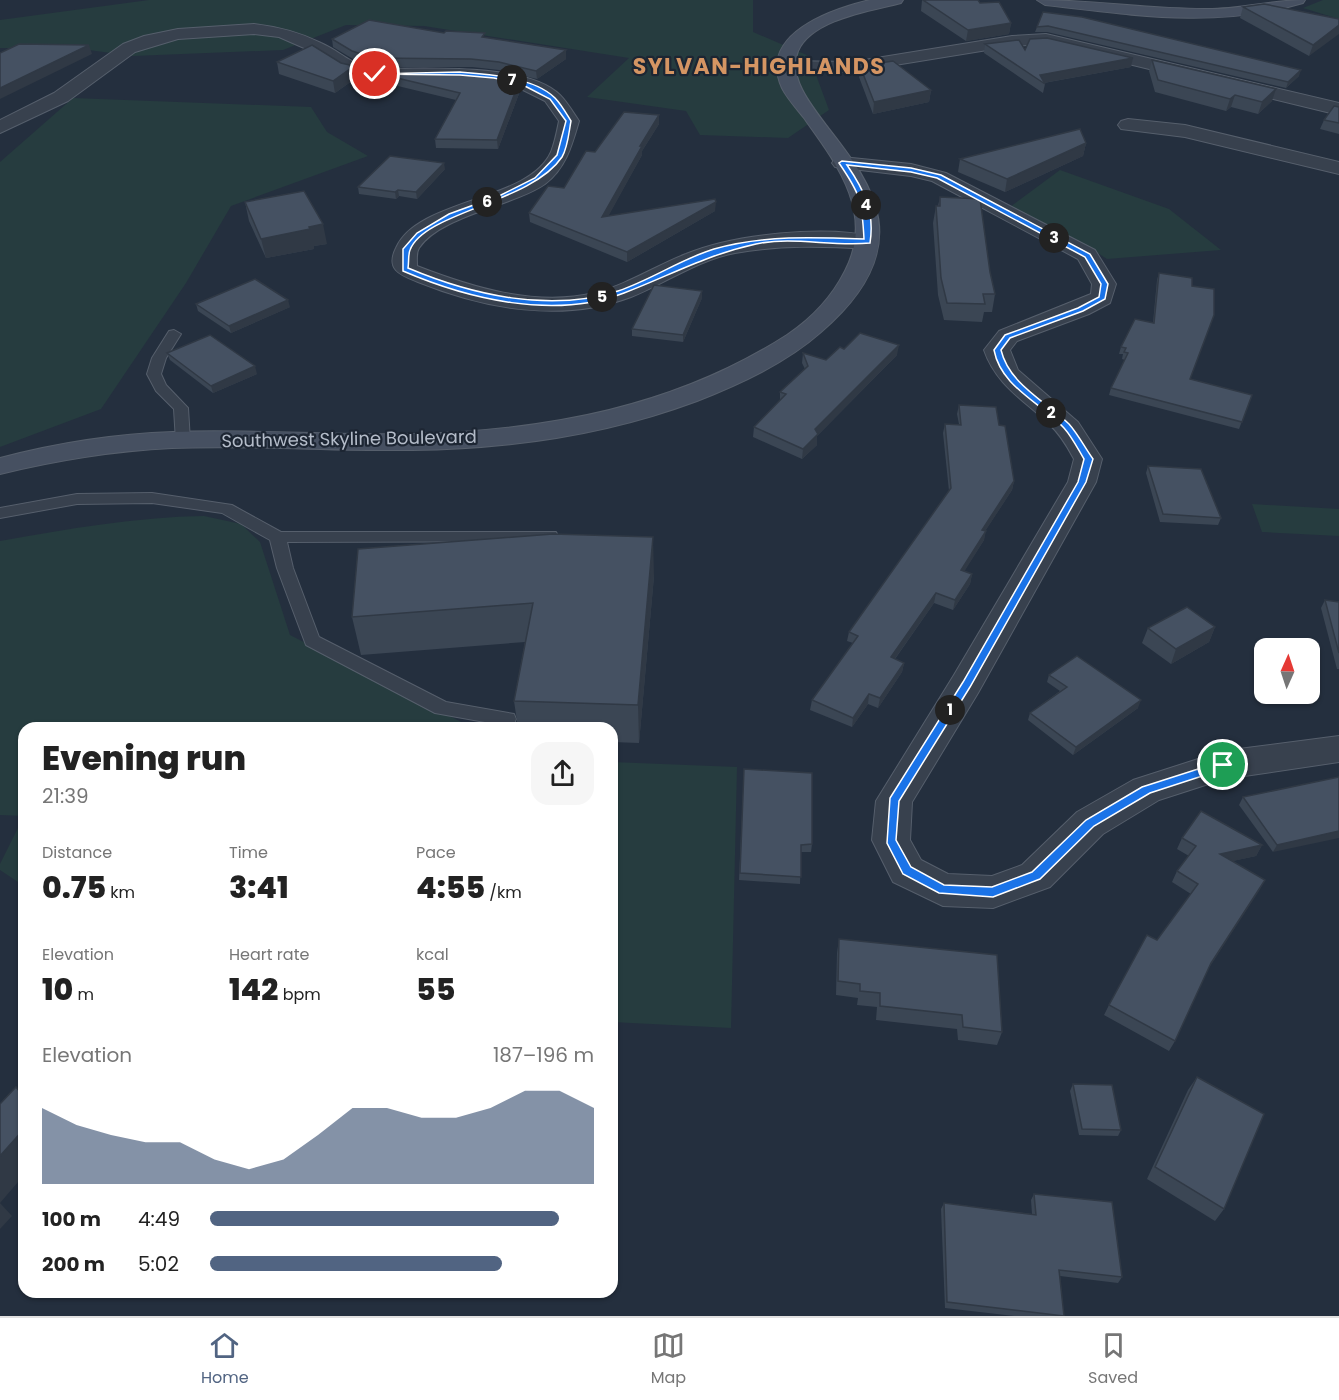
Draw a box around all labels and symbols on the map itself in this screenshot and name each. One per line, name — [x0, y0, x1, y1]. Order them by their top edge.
pin — [349, 48, 400, 99]
district label: SYLVAN-HIGHLANDS — [633, 51, 885, 82]
pin: 7 — [497, 65, 527, 95]
pin: 6 — [472, 187, 502, 217]
pin: 4 — [851, 190, 881, 220]
pin: 3 — [1039, 223, 1069, 253]
pin: 5 — [587, 282, 617, 312]
pin: 2 — [1036, 398, 1066, 428]
street label: Southwest Skyline Boulevard — [221, 424, 477, 453]
north arrow — [1254, 638, 1320, 704]
pin: 1 — [935, 695, 965, 725]
pin — [1197, 739, 1248, 790]

